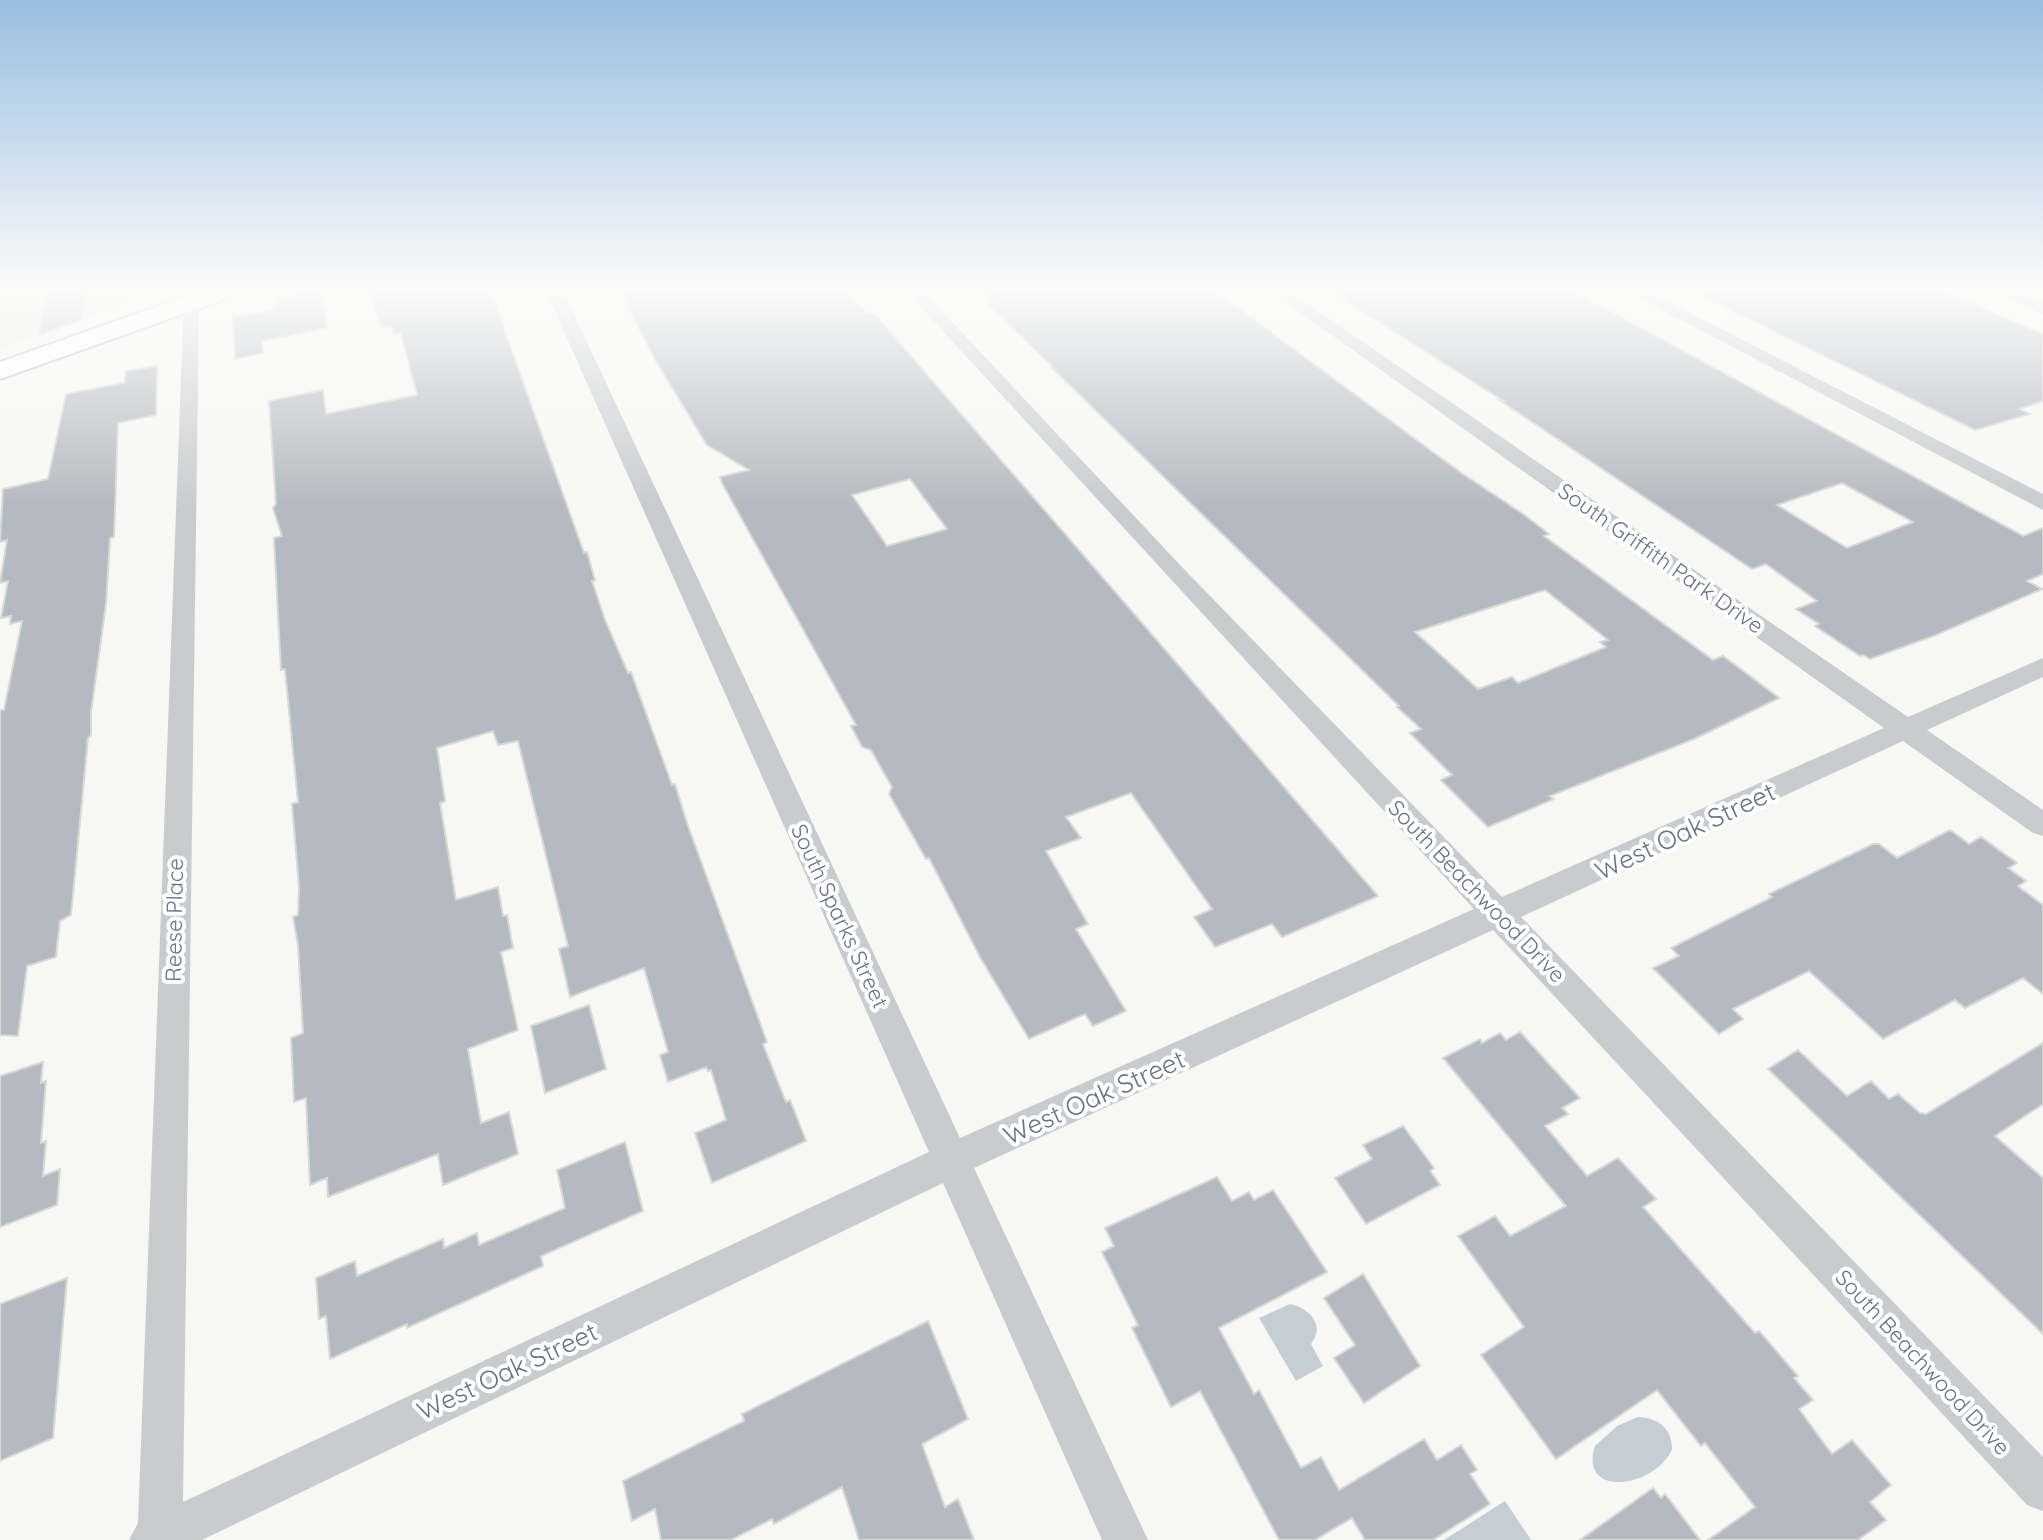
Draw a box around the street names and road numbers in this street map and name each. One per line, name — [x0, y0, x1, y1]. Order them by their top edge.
street label: South Griffith Park Drive — [1553, 476, 1769, 640]
street label: West Oak Street — [1590, 775, 1780, 887]
street label: South Beachwood Drive — [1382, 794, 1572, 988]
street label: South Sparks Street — [785, 820, 895, 1012]
street label: Reese Place — [159, 858, 189, 982]
street label: West Oak Street — [998, 1042, 1190, 1152]
street label: South Beachwood Drive — [1830, 1263, 2016, 1461]
street label: West Oak Street — [412, 1315, 602, 1427]

